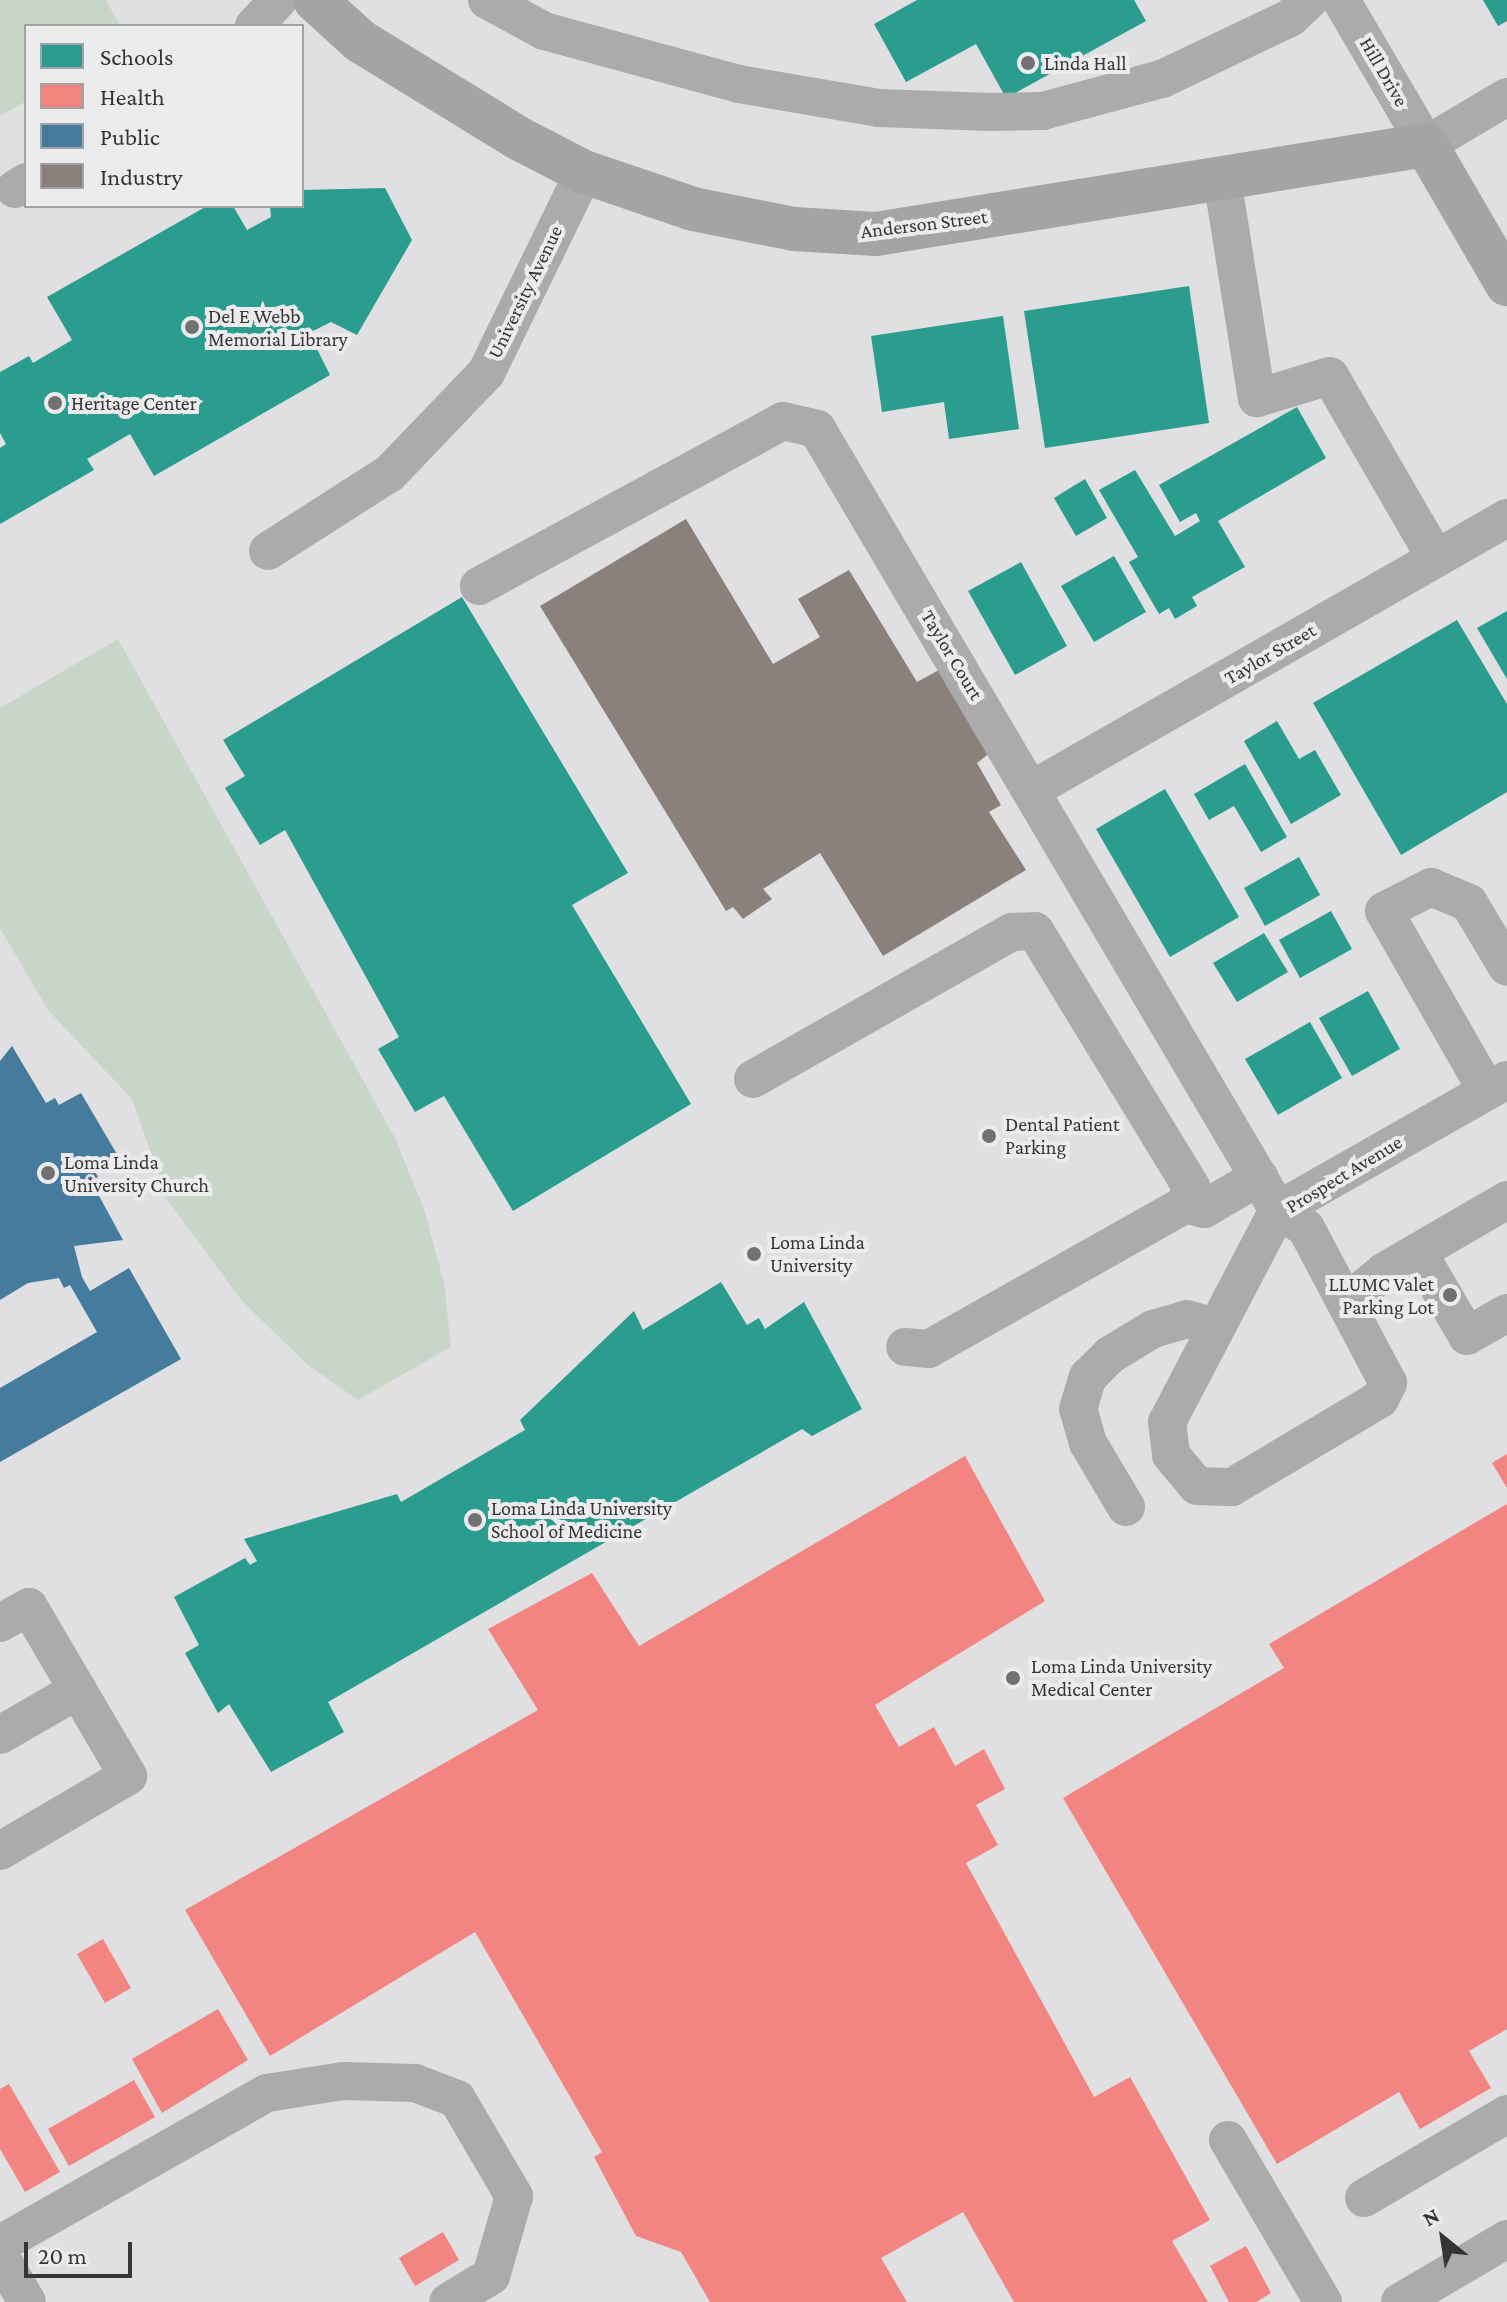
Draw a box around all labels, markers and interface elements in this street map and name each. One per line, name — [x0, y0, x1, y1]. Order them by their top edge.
legend — [24, 24, 304, 208]
street label: Hill Drive — [1355, 33, 1413, 111]
text: Schools — [100, 43, 174, 70]
place label: Linda Hall — [1044, 51, 1126, 75]
marker: Linda Hall — [1019, 54, 1037, 72]
text: Health — [100, 83, 165, 110]
text: Public — [100, 123, 160, 150]
text: Industry — [100, 163, 183, 190]
street label: Anderson Street — [859, 204, 989, 244]
street label: University Avenue — [482, 221, 568, 363]
place label: Del E Webb Memorial Library — [208, 304, 348, 351]
marker: Del E Webb Memorial Library — [183, 318, 201, 336]
place label: Heritage Center — [71, 391, 197, 415]
marker: Heritage Center — [46, 394, 64, 412]
street label: Taylor Court — [916, 606, 988, 704]
street label: Taylor Street — [1220, 618, 1320, 690]
place label: Dental Patient Parking — [1005, 1112, 1120, 1159]
marker: Dental Patient Parking — [980, 1127, 998, 1145]
street label: Prospect Avenue — [1282, 1130, 1406, 1218]
place label: Loma Linda University Church — [64, 1150, 209, 1197]
marker: Loma Linda University Church — [39, 1164, 57, 1182]
place label: Loma Linda University — [770, 1230, 865, 1277]
marker: Loma Linda University — [745, 1245, 763, 1263]
place label: LLUMC Valet Parking Lot — [1329, 1272, 1434, 1319]
marker: LLUMC Valet Parking Lot — [1441, 1286, 1459, 1304]
place label: Loma Linda University School of Medicine — [491, 1496, 672, 1543]
marker: Loma Linda University School of Medicine — [466, 1511, 484, 1529]
place label: Loma Linda University Medical Center — [1031, 1654, 1212, 1701]
marker: Loma Linda University Medical Center — [1002, 1667, 1024, 1689]
north arrow — [1403, 2198, 1483, 2278]
text: N — [1418, 2202, 1443, 2231]
scale bar — [28, 2226, 136, 2276]
text: 20 m — [38, 2242, 87, 2269]

